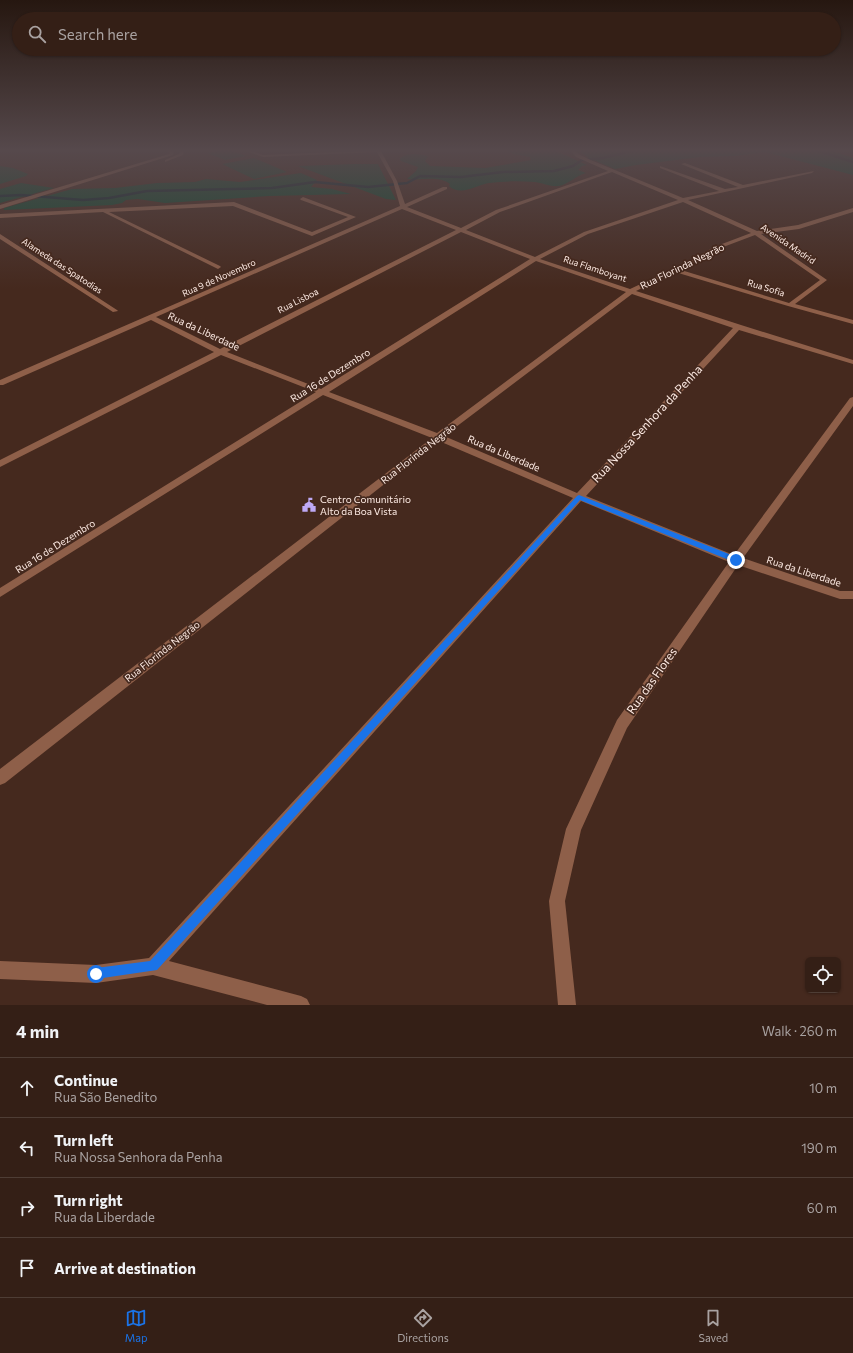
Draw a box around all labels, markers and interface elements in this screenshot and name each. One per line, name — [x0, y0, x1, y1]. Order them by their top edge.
search box — [12, 12, 841, 56]
icon: search — [26, 23, 48, 45]
text: Search here — [58, 25, 137, 43]
street label: Avenida Madrid — [759, 221, 818, 266]
street label: Alameda das Spatodias — [20, 235, 105, 296]
street label: Rua Florinda Negrão — [638, 240, 726, 292]
street label: Rua Flamboyant — [562, 253, 629, 284]
street label: Rua 9 de Novembro — [180, 256, 257, 299]
street label: Rua Sofia — [746, 277, 786, 299]
street label: Rua Lisboa — [275, 285, 320, 316]
street label: Rua da Liberdade — [166, 309, 242, 353]
street label: Rua 16 de Dezembro — [288, 346, 372, 404]
street label: Rua Nossa Senhora da Penha — [588, 362, 704, 485]
street label: Rua Florinda Negrão — [378, 420, 458, 486]
street label: Rua da Liberdade — [466, 432, 542, 474]
place label: Centro Comunitário Alto da Boa Vista — [320, 493, 411, 517]
public building icon: Centro Comunitário Alto da Boa Vista — [301, 497, 317, 513]
street label: Rua 16 de Dezembro — [13, 517, 97, 575]
route end — [727, 551, 745, 569]
street label: Rua da Liberdade — [765, 553, 843, 589]
street label: Rua Florinda Negrão — [122, 618, 202, 684]
street label: Rua das Flores — [623, 645, 679, 716]
map controls — [805, 957, 841, 993]
button: locate — [805, 957, 841, 993]
route start — [87, 965, 105, 983]
text: 4 min — [16, 1021, 59, 1042]
text: Walk · 260 m — [762, 1023, 837, 1039]
text: Continue — [54, 1071, 118, 1089]
icon: ahead — [16, 1077, 38, 1099]
text: 10 m — [809, 1080, 837, 1096]
text: Rua São Benedito — [54, 1089, 157, 1105]
text: Turn left — [54, 1131, 113, 1149]
icon: left — [16, 1137, 38, 1159]
text: 190 m — [801, 1140, 837, 1156]
text: Rua Nossa Senhora da Penha — [54, 1149, 223, 1165]
text: Turn right — [54, 1191, 123, 1209]
icon: right — [16, 1197, 38, 1219]
text: 60 m — [807, 1200, 837, 1216]
text: Rua da Liberdade — [54, 1209, 155, 1225]
icon: arrive — [16, 1257, 38, 1279]
text: Arrive at destination — [54, 1259, 196, 1277]
tab: Map — [125, 1307, 148, 1344]
tab: Directions — [397, 1307, 449, 1344]
tab: Saved — [698, 1307, 728, 1344]

